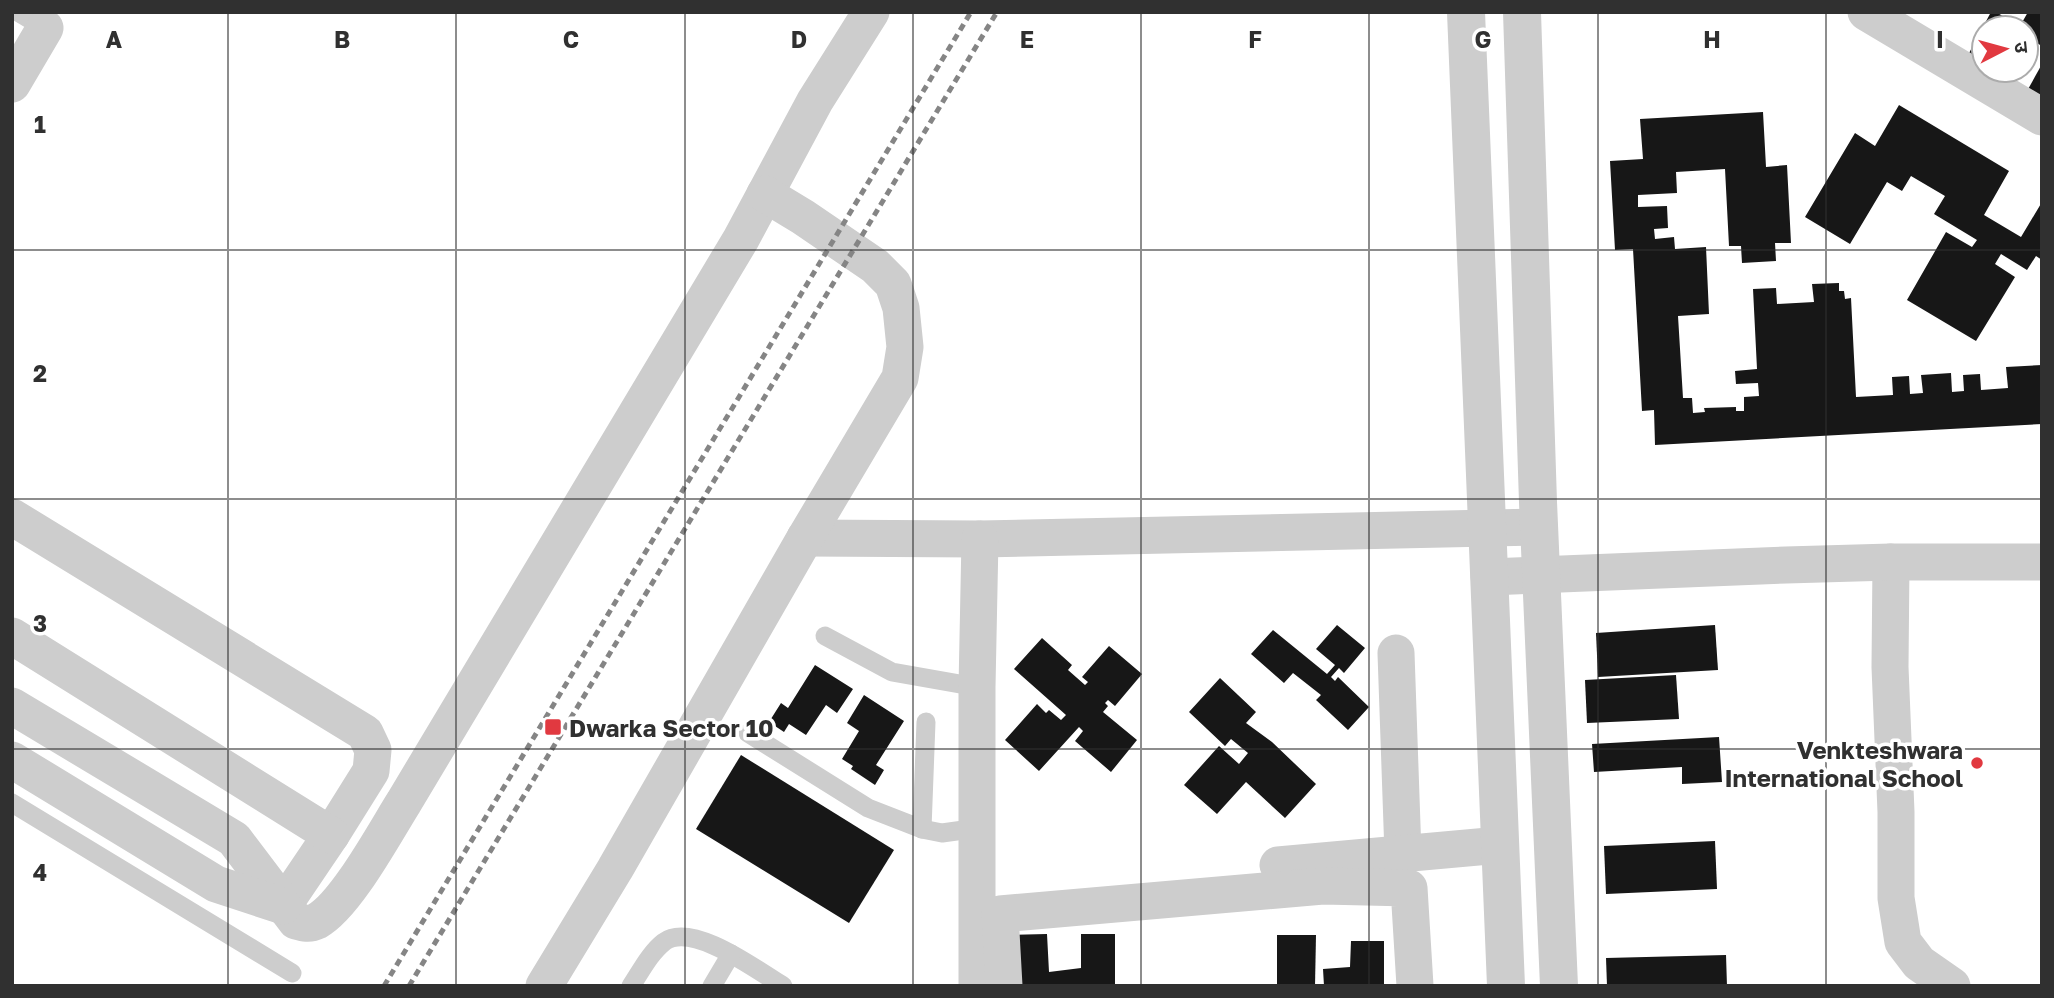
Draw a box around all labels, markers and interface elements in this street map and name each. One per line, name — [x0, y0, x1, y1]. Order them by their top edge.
north arrow — [1970, 14, 2040, 84]
text: A — [106, 25, 123, 53]
text: B — [334, 25, 350, 53]
text: C — [563, 25, 579, 53]
text: D — [791, 25, 807, 53]
text: E — [1020, 25, 1034, 53]
text: F — [1248, 25, 1262, 53]
text: G — [1475, 25, 1491, 53]
text: H — [1703, 25, 1721, 53]
text: I — [1936, 25, 1944, 53]
text: उ — [2010, 40, 2035, 55]
text: 1 — [34, 110, 46, 138]
text: 2 — [33, 359, 47, 387]
text: 3 — [33, 609, 47, 637]
place label: Dwarka Sector 10 — [569, 713, 774, 742]
marker: Dwarka Sector 10 — [543, 717, 563, 737]
place label: Venkteshwara International School — [1724, 735, 1963, 792]
marker: Venkteshwara International School — [1969, 755, 1985, 771]
text: 4 — [33, 858, 47, 886]

